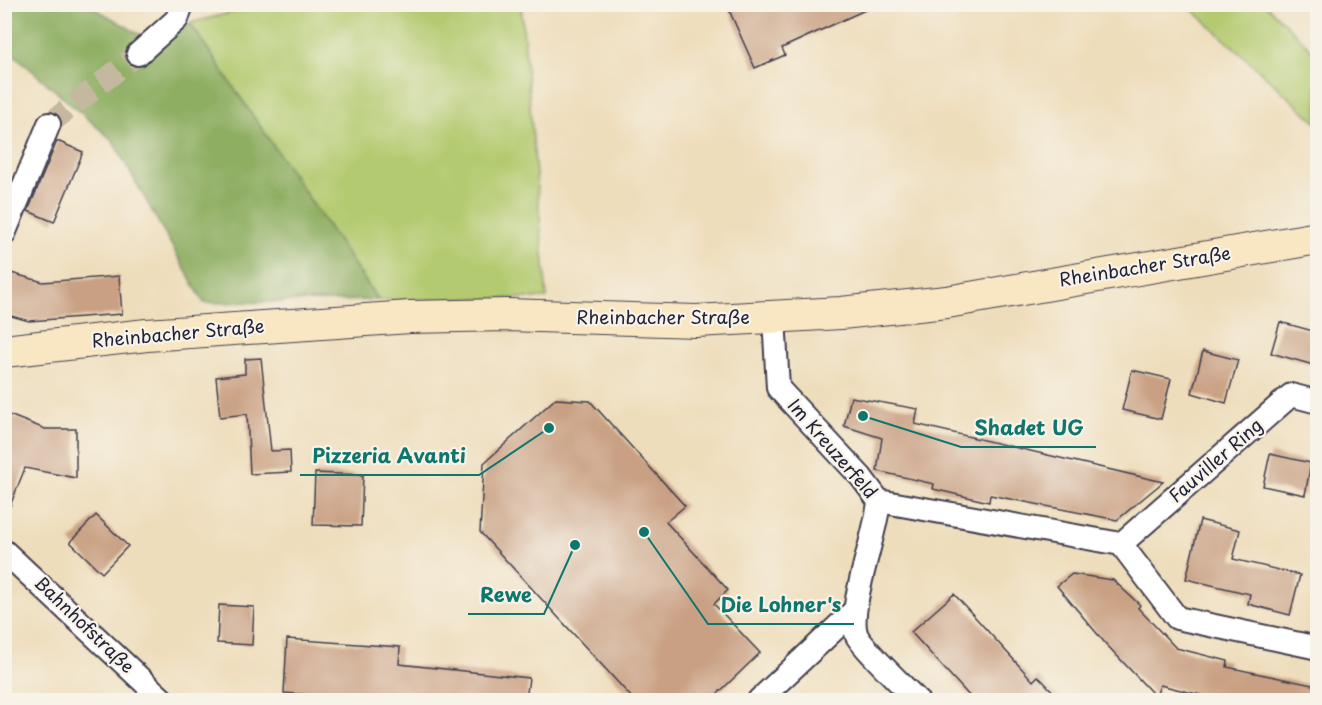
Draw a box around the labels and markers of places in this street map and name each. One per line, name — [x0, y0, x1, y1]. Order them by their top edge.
callout: Shadet UG — [961, 409, 1096, 447]
callout: Pizzeria Avanti — [300, 437, 479, 475]
callout: Rewe — [468, 576, 544, 614]
callout: Die Lohner's — [708, 586, 854, 624]

